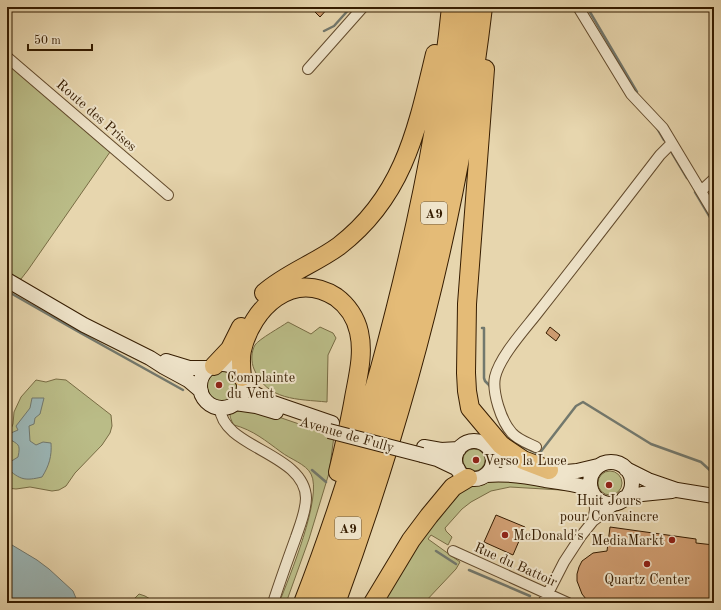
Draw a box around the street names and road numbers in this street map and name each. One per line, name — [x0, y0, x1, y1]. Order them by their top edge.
street label: Route des Prises — [54, 77, 139, 154]
road number: A9 — [421, 202, 447, 224]
street label: Avenue de Fully — [298, 415, 396, 455]
road number: A9 — [335, 517, 361, 539]
street label: Rue du Battoir — [472, 540, 560, 590]

